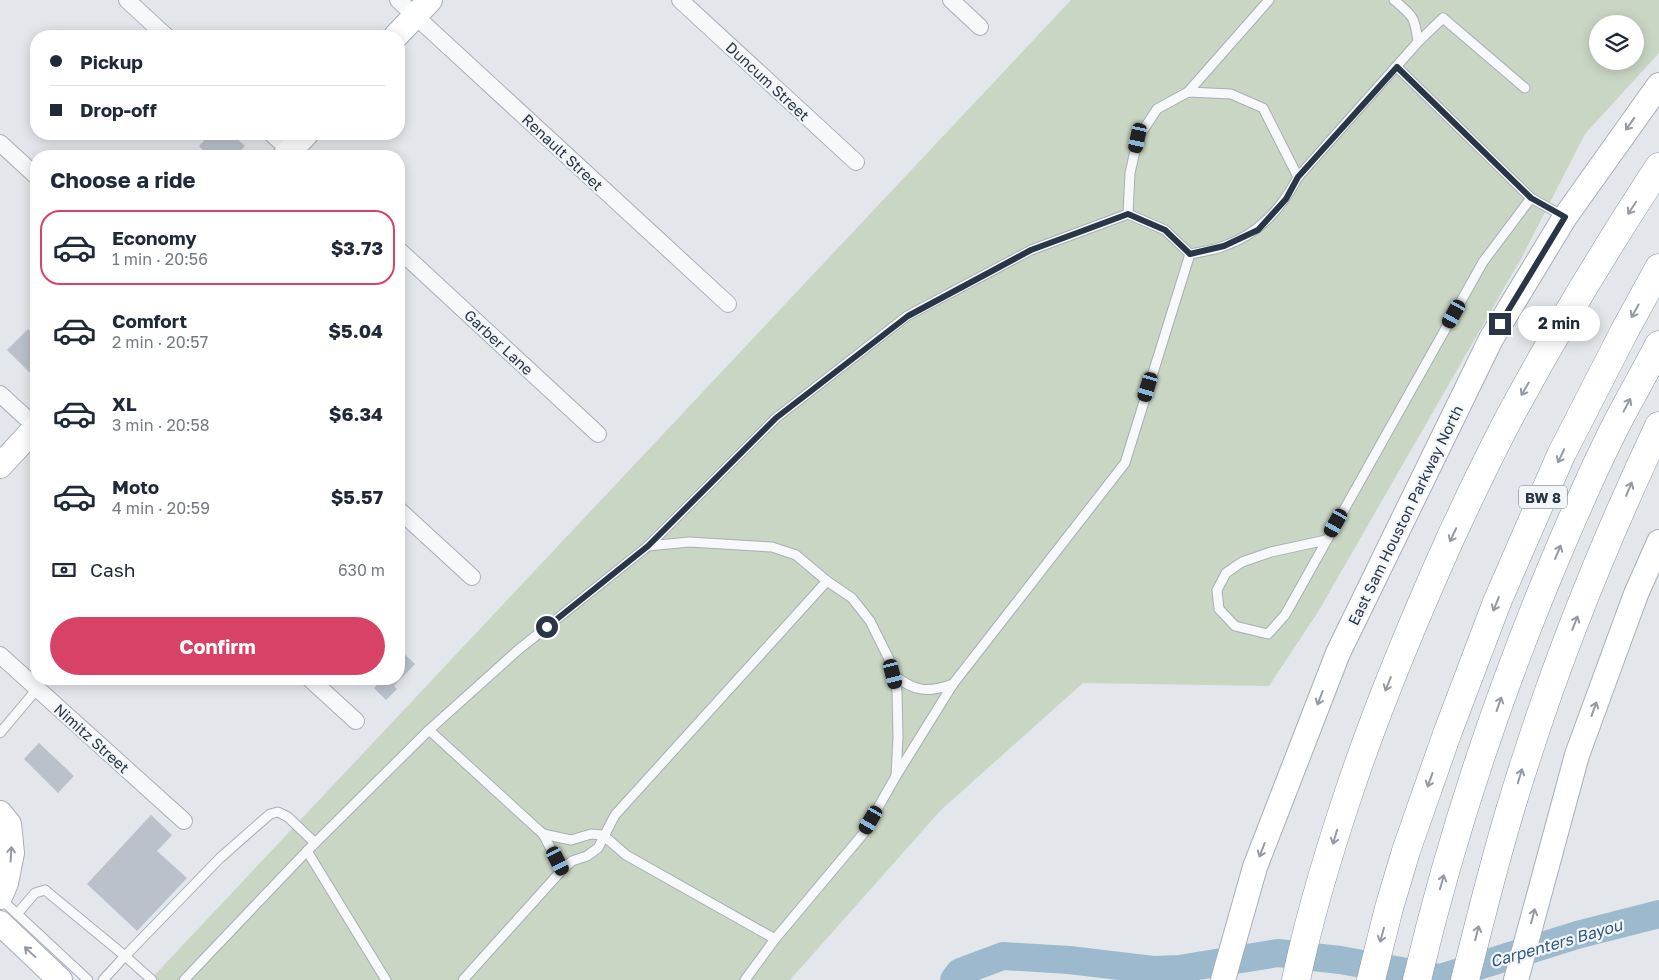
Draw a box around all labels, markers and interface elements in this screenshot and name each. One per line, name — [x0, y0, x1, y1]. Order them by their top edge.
map controls — [1589, 15, 1644, 70]
button: layers — [1589, 15, 1644, 70]
street label: Duncum Street — [723, 38, 813, 124]
text: Pickup — [80, 50, 143, 73]
text: Drop-off — [80, 98, 157, 121]
street label: Renault Street — [519, 110, 607, 194]
one-way arrow — [1625, 117, 1635, 131]
car — [1127, 122, 1148, 154]
text: Choose a ride — [50, 166, 196, 193]
one-way arrow — [1627, 200, 1637, 214]
icon: car — [52, 225, 97, 270]
text: Economy — [112, 226, 197, 249]
text: $3.73 — [331, 236, 383, 259]
text: 1 min · 20:56 — [112, 249, 208, 269]
car — [1440, 297, 1467, 331]
one-way arrow — [1630, 303, 1640, 318]
street label: Garber Lane — [461, 306, 537, 379]
callout: 2 min — [1518, 306, 1600, 342]
icon: car — [52, 308, 97, 353]
text: Comfort — [112, 309, 187, 332]
route end — [1489, 313, 1511, 335]
text: 2 min — [1538, 313, 1580, 333]
text: $5.04 — [328, 319, 383, 342]
text: 2 min · 20:57 — [112, 332, 208, 352]
car — [1136, 370, 1159, 404]
one-way arrow — [1519, 381, 1529, 396]
icon: car — [52, 391, 97, 436]
text: XL — [112, 392, 137, 415]
one-way arrow — [1623, 398, 1632, 413]
text: $6.34 — [329, 402, 383, 425]
street label: East Sam Houston Parkway North — [1344, 402, 1466, 628]
text: 3 min · 20:58 — [112, 415, 210, 435]
one-way arrow — [1556, 448, 1566, 463]
icon: car — [52, 474, 97, 519]
text: Moto — [112, 475, 159, 498]
one-way arrow — [1625, 482, 1635, 497]
text: $5.57 — [331, 485, 383, 508]
road number: BW 8 — [1519, 486, 1567, 508]
text: 4 min · 20:59 — [112, 498, 210, 518]
car — [1322, 506, 1349, 540]
one-way arrow — [1447, 527, 1457, 542]
one-way arrow — [1554, 545, 1564, 560]
icon: cash — [50, 556, 78, 584]
text: Cash — [90, 558, 135, 581]
text: 630 m — [338, 560, 385, 580]
one-way arrow — [1491, 596, 1500, 612]
route start — [536, 616, 558, 638]
one-way arrow — [1571, 616, 1580, 631]
button: Confirm — [50, 617, 385, 675]
car — [882, 658, 903, 690]
one-way arrow — [1383, 675, 1392, 691]
one-way arrow — [1315, 690, 1324, 705]
one-way arrow — [1495, 696, 1504, 712]
street label: Nimitz Street — [51, 700, 133, 776]
one-way arrow — [1590, 702, 1599, 717]
one-way arrow — [1516, 768, 1526, 784]
one-way arrow — [1425, 772, 1434, 788]
car — [857, 803, 884, 837]
one-way arrow — [1329, 829, 1339, 845]
one-way arrow — [1256, 842, 1266, 857]
car — [544, 844, 571, 878]
one-way arrow — [7, 846, 16, 862]
one-way arrow — [1438, 874, 1447, 890]
one-way arrow — [1528, 908, 1538, 924]
water label: Carpenters Bayou — [1488, 914, 1626, 971]
one-way arrow — [1473, 925, 1482, 941]
one-way arrow — [1377, 927, 1386, 943]
one-way arrow — [24, 946, 36, 958]

